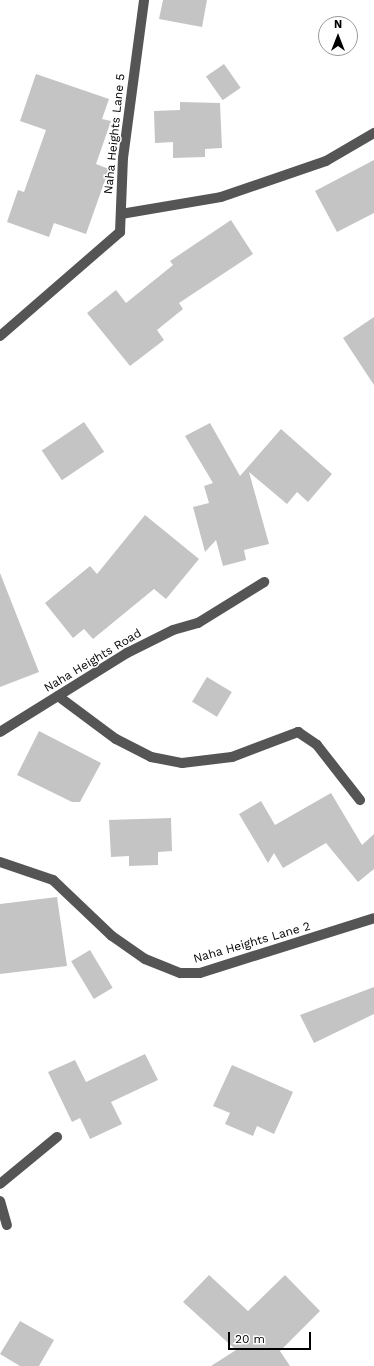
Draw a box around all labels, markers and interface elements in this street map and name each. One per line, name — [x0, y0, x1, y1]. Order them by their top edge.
north arrow — [318, 16, 358, 56]
text: N — [334, 18, 342, 31]
street label: Naha Heights Lane 5 — [102, 73, 128, 195]
street label: Naha Heights Road — [42, 626, 144, 696]
street label: Naha Heights Lane 2 — [192, 919, 312, 967]
scale bar — [230, 1324, 313, 1350]
text: 20 m — [235, 1332, 265, 1346]

